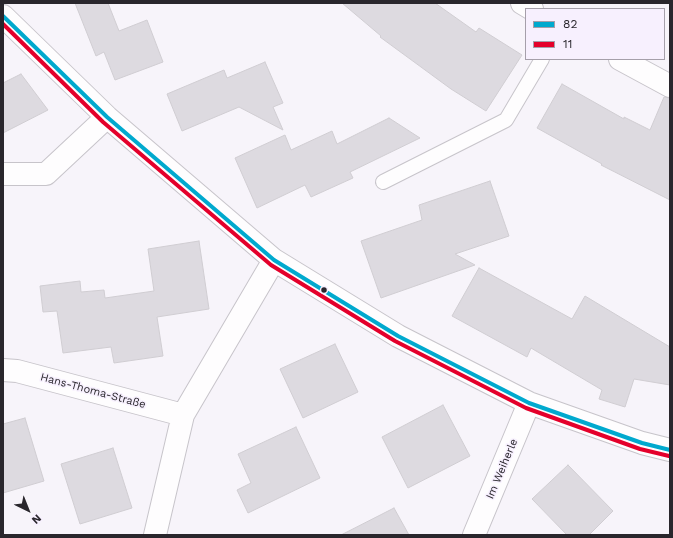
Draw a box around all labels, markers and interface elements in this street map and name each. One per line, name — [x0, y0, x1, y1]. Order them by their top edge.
legend — [525, 8, 665, 60]
text: 82 — [563, 17, 577, 31]
text: 11 — [563, 37, 572, 51]
unlabelled marker — [319, 285, 329, 295]
street label: Hans-Thoma-Straße — [39, 371, 147, 411]
street label: Im Weiherle — [483, 437, 521, 501]
north arrow — [8, 490, 48, 530]
text: N — [29, 512, 44, 527]

